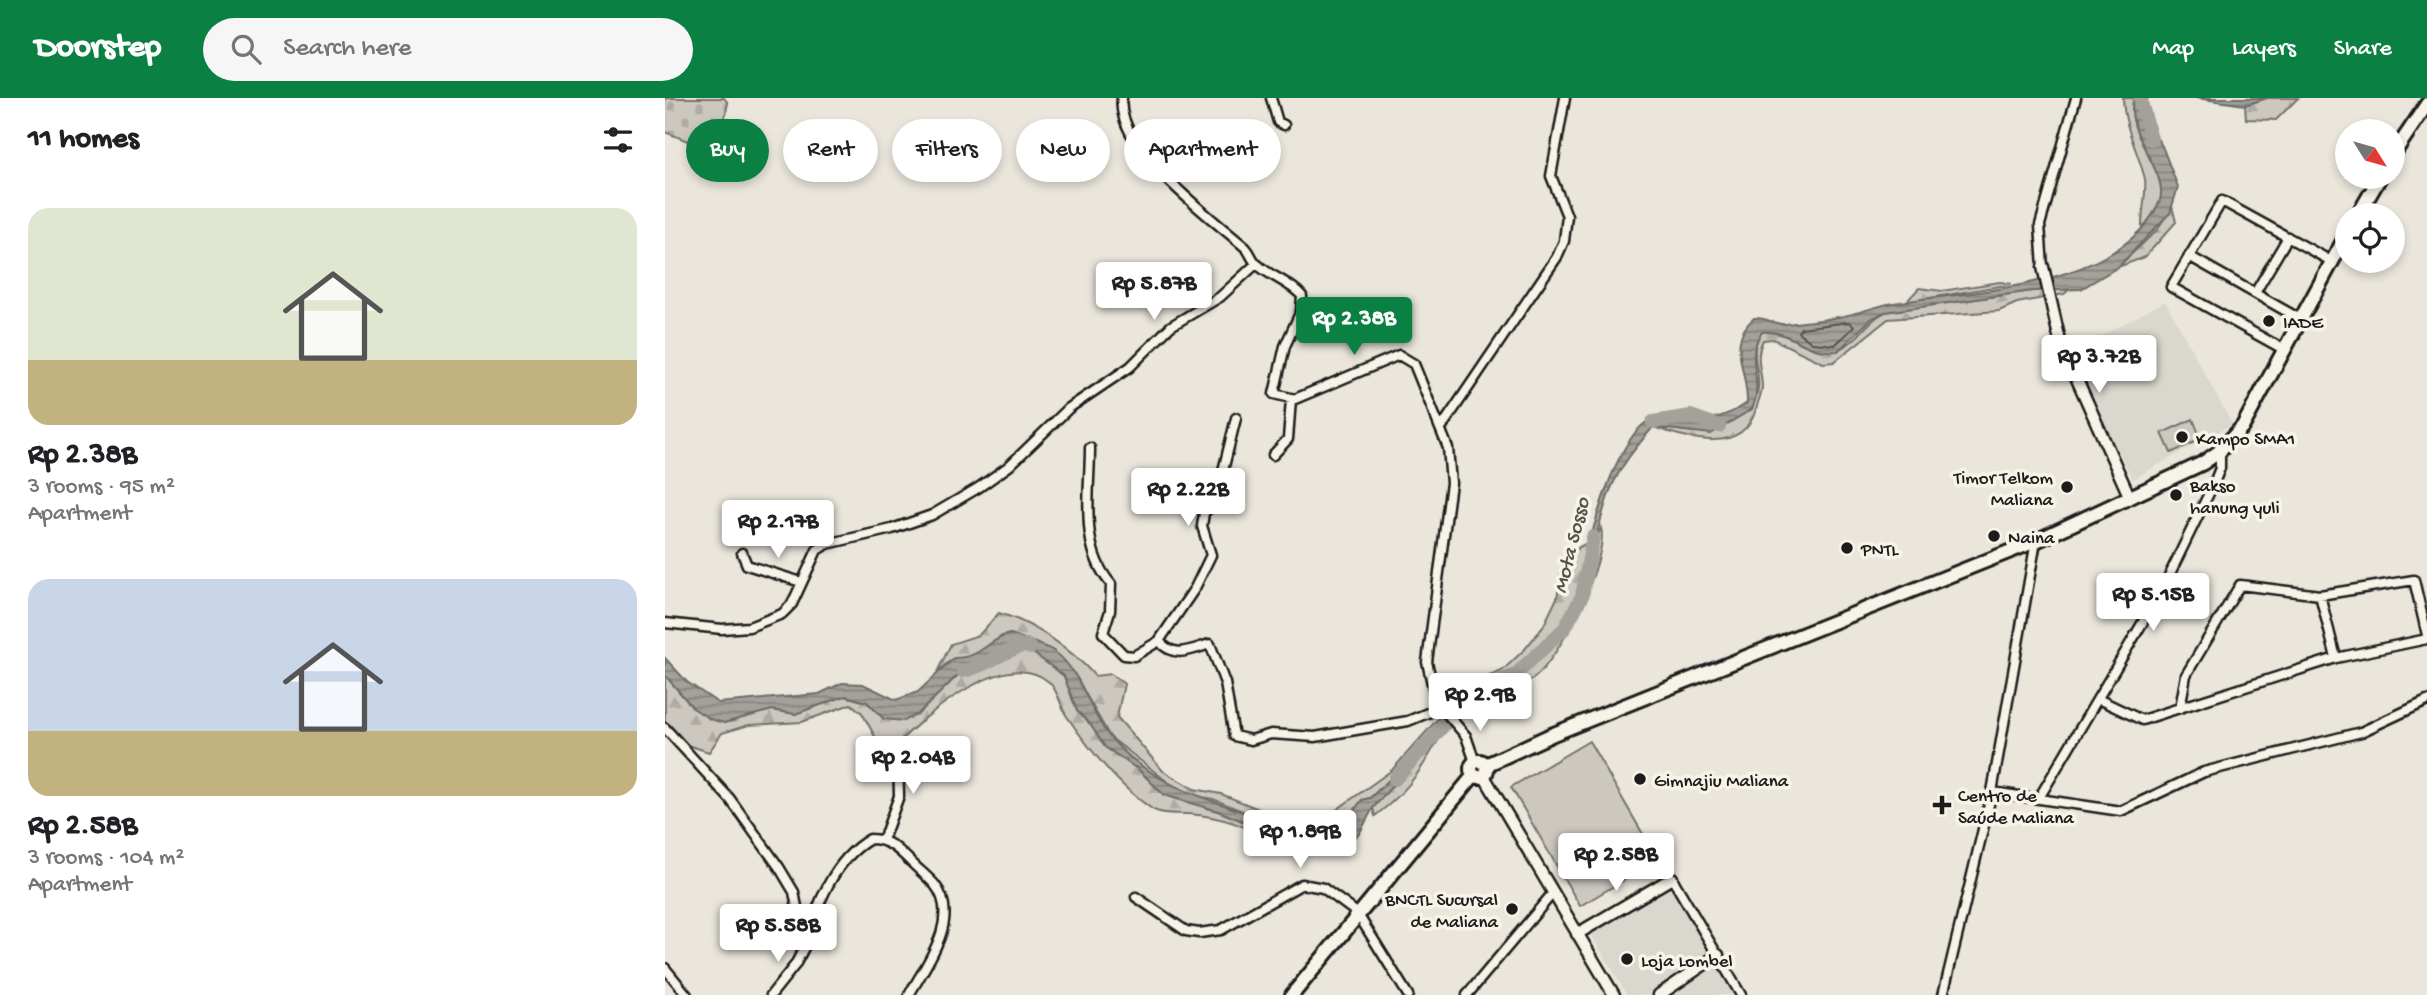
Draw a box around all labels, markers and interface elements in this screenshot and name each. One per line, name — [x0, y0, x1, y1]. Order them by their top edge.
search box — [203, 18, 693, 81]
text: Doorstep — [35, 30, 161, 68]
icon: search — [227, 30, 265, 68]
text: Search here — [283, 34, 411, 65]
text: Map — [2152, 35, 2194, 64]
text: Layers — [2232, 35, 2296, 64]
text: Share — [2334, 35, 2392, 64]
chip: Buy — [686, 119, 769, 182]
chip: Rent — [783, 119, 878, 182]
chip: Filters — [892, 119, 1002, 182]
chip: New — [1016, 119, 1110, 182]
chip: Apartment — [1124, 119, 1281, 182]
north arrow — [2335, 119, 2405, 189]
map controls — [2335, 119, 2405, 273]
icon: filters — [599, 121, 637, 159]
text: 11 homes — [28, 123, 139, 158]
button: locate — [2335, 203, 2405, 273]
icon: home — [270, 253, 396, 379]
pin: Rp 5.87B — [1082, 262, 1226, 322]
text: Rp 5.87B — [1112, 271, 1196, 298]
pin: Rp 2.38B — [1282, 298, 1426, 357]
text: Rp 2.38B — [1312, 306, 1396, 333]
marker: IADE — [2261, 313, 2277, 329]
place label: IADE — [2283, 313, 2324, 336]
pin: Rp 3.72B — [2027, 336, 2171, 395]
text: Rp 3.72B — [2058, 344, 2140, 371]
marker: Kampo SMA1 — [2174, 429, 2190, 445]
place label: Kampo SMA1 — [2196, 429, 2295, 452]
text: Rp 2.38B — [28, 439, 137, 474]
pin: Rp 2.22B — [1116, 468, 1260, 528]
place label: Timor Telkom Maliana — [1953, 468, 2054, 513]
text: 3 rooms · 95 m² — [28, 474, 175, 501]
place label: Bakso hanung yuli — [2189, 476, 2280, 521]
text: Rp 2.22B — [1147, 477, 1229, 504]
marker: Timor Telkom Maliana — [2059, 479, 2075, 495]
marker: Bakso hanung yuli — [2168, 487, 2184, 503]
water label: Mota Sosso — [1549, 494, 1598, 596]
pin: Rp 2.17B — [706, 500, 850, 560]
text: Apartment — [28, 501, 132, 528]
text: Rp 2.17B — [738, 509, 818, 536]
marker: Naina — [1986, 528, 2002, 544]
place label: Naina — [2008, 528, 2056, 551]
marker: PNTL — [1839, 540, 1855, 556]
place label: PNTL — [1860, 540, 1899, 563]
pin: Rp 5.15B — [2081, 574, 2225, 633]
text: Rp 5.15B — [2112, 582, 2194, 609]
icon: home — [270, 624, 396, 750]
pin: Rp 2.9B — [1415, 674, 1545, 733]
text: Rp 2.9B — [1445, 682, 1515, 709]
pin: Rp 2.04B — [841, 736, 985, 796]
text: Rp 2.04B — [871, 745, 955, 772]
marker: Gimnajiu Maliana — [1632, 771, 1648, 787]
place label: Gimnajiu Maliana — [1654, 771, 1790, 794]
place label: Centro de Saúde Maliana — [1958, 786, 2075, 831]
marker: Centro de Saúde Maliana — [1932, 795, 1952, 815]
text: Rp 2.58B — [28, 810, 137, 845]
pin: Rp 1.89B — [1228, 810, 1372, 870]
text: Rp 1.89B — [1259, 819, 1341, 846]
pin: Rp 2.58B — [1544, 834, 1688, 893]
text: Rp 2.58B — [1574, 842, 1658, 869]
text: 3 rooms · 104 m² — [28, 845, 184, 872]
text: Apartment — [28, 872, 132, 899]
place label: BNCTL Sucursal de Maliana — [1384, 890, 1499, 935]
marker: BNCTL Sucursal de Maliana — [1504, 901, 1520, 917]
pin: Rp 5.58B — [706, 904, 850, 964]
text: Rp 5.58B — [736, 913, 820, 940]
marker: Loja Lombel — [1619, 951, 1635, 967]
place label: Loja Lombel — [1641, 951, 1733, 974]

